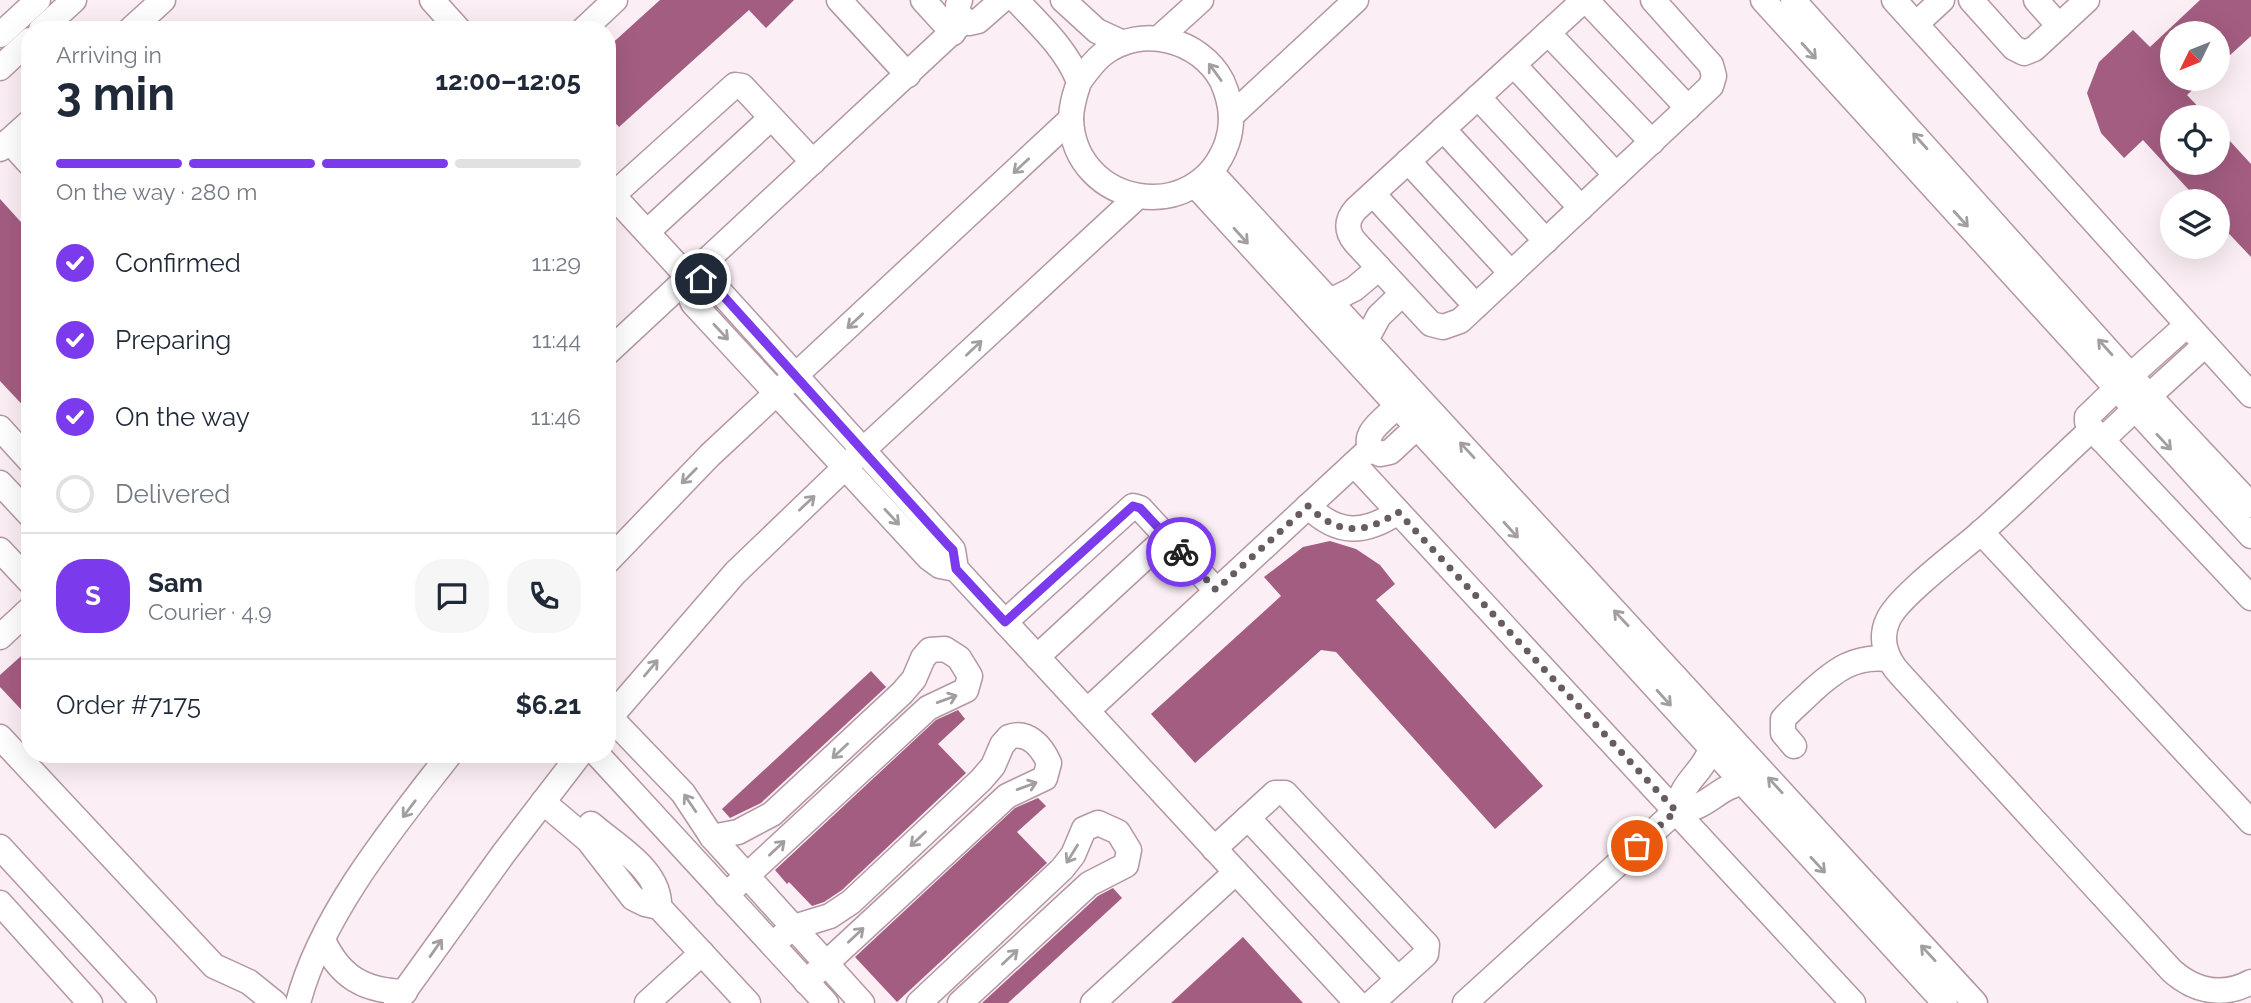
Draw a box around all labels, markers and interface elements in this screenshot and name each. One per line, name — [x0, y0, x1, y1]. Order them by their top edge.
north arrow — [2160, 21, 2230, 91]
map controls — [2160, 21, 2230, 259]
text: Arriving in — [56, 41, 162, 68]
one-way arrow — [1800, 41, 1816, 59]
one-way arrow — [1207, 63, 1222, 82]
text: 12:00–12:05 — [435, 66, 581, 96]
text: 3 min — [56, 67, 175, 121]
button: locate — [2160, 105, 2230, 175]
one-way arrow — [1912, 132, 1928, 150]
one-way arrow — [1013, 157, 1030, 174]
text: On the way · 280 m — [56, 178, 258, 205]
button: layers — [2160, 189, 2230, 259]
one-way arrow — [1953, 210, 1970, 227]
one-way arrow — [1233, 226, 1249, 244]
icon: check — [56, 244, 94, 282]
text: Confirmed — [115, 248, 241, 278]
text: 11:29 — [532, 249, 581, 276]
pin — [671, 249, 731, 309]
icon: home — [682, 260, 720, 298]
one-way arrow — [847, 312, 864, 329]
icon: check — [56, 321, 94, 359]
one-way arrow — [712, 324, 729, 341]
text: Preparing — [115, 325, 231, 355]
text: 11:44 — [532, 326, 581, 353]
one-way arrow — [2097, 338, 2113, 356]
one-way arrow — [965, 340, 983, 356]
icon: check — [56, 398, 94, 436]
text: On the way — [115, 402, 250, 432]
text: 11:46 — [531, 403, 581, 430]
one-way arrow — [2156, 433, 2172, 451]
one-way arrow — [1459, 441, 1475, 459]
one-way arrow — [681, 468, 698, 485]
text: Delivered — [115, 479, 230, 509]
one-way arrow — [798, 495, 815, 512]
one-way arrow — [884, 508, 900, 526]
courier — [1146, 517, 1216, 587]
one-way arrow — [1503, 521, 1519, 539]
icon: bike — [1162, 533, 1200, 571]
button: chat — [415, 559, 489, 633]
button: phone — [507, 559, 581, 633]
text: Sam — [148, 568, 203, 598]
text: S — [85, 581, 101, 611]
text: Courier · 4.9 — [148, 598, 272, 625]
one-way arrow — [1612, 610, 1629, 627]
one-way arrow — [643, 660, 659, 678]
one-way arrow — [1656, 689, 1673, 706]
text: Order #7175 — [56, 690, 201, 720]
text: $6.21 — [515, 690, 581, 720]
one-way arrow — [936, 692, 957, 704]
one-way arrow — [831, 743, 849, 759]
one-way arrow — [1766, 777, 1783, 794]
one-way arrow — [1015, 779, 1037, 791]
one-way arrow — [683, 794, 697, 813]
one-way arrow — [402, 799, 416, 818]
pin — [1607, 816, 1667, 876]
icon: bag — [1618, 827, 1656, 865]
one-way arrow — [910, 830, 927, 847]
one-way arrow — [768, 840, 785, 857]
one-way arrow — [1065, 844, 1079, 864]
one-way arrow — [1810, 856, 1827, 873]
one-way arrow — [847, 927, 864, 944]
one-way arrow — [429, 939, 443, 958]
one-way arrow — [1920, 945, 1937, 962]
one-way arrow — [1001, 948, 1018, 965]

